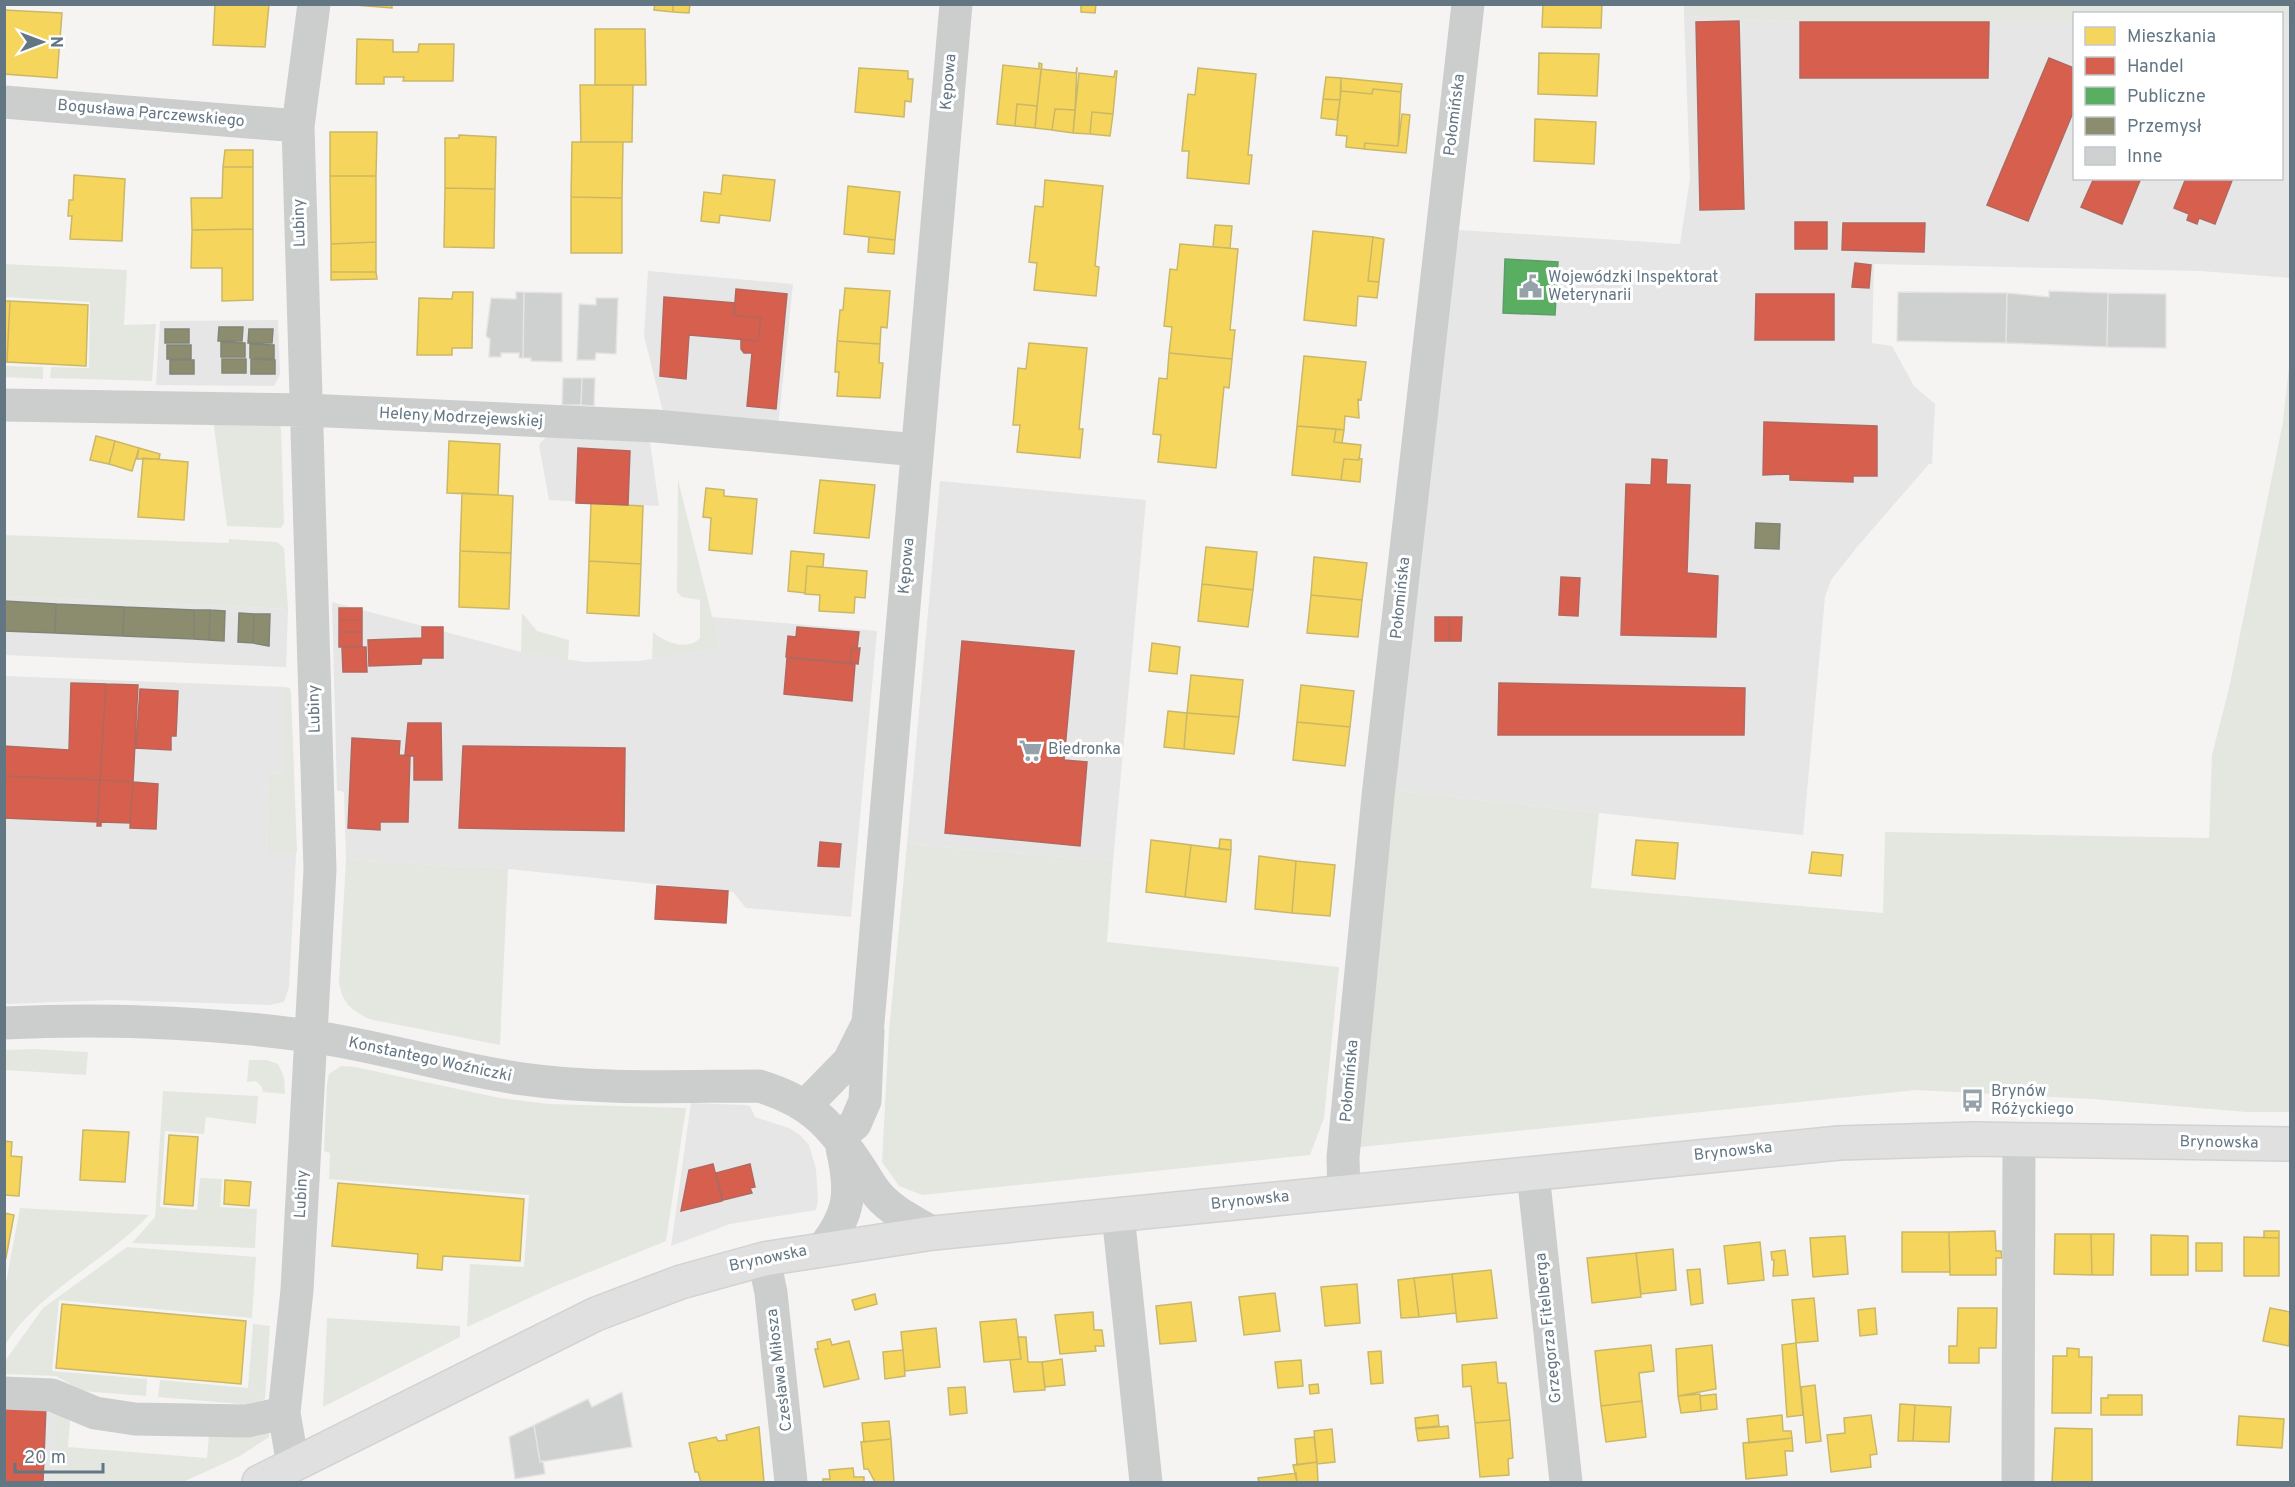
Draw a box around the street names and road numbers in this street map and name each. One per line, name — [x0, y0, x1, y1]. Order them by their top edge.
street label: Kępowa — [937, 53, 961, 111]
street label: Połomińska — [1440, 73, 1470, 157]
street label: Bogusława Parczewskiego — [57, 96, 246, 132]
street label: Lubiny — [289, 198, 311, 248]
street label: Heleny Modrzejewskiej — [378, 404, 544, 432]
street label: Kępowa — [895, 537, 919, 595]
street label: Połomińska — [1387, 556, 1415, 640]
street label: Lubiny — [304, 684, 326, 734]
street label: Konstantego Woźniczki — [347, 1033, 513, 1087]
street label: Połomińska — [1336, 1039, 1364, 1123]
street label: Brynowska — [2179, 1132, 2259, 1154]
street label: Brynowska — [1693, 1138, 1773, 1166]
street label: Lubiny — [291, 1169, 313, 1219]
street label: Brynowska — [1210, 1187, 1290, 1215]
street label: Brynowska — [727, 1241, 809, 1277]
street label: Grzegorza Fitelberga — [1531, 1252, 1567, 1404]
street label: Czesława Miłosza — [763, 1307, 797, 1433]

